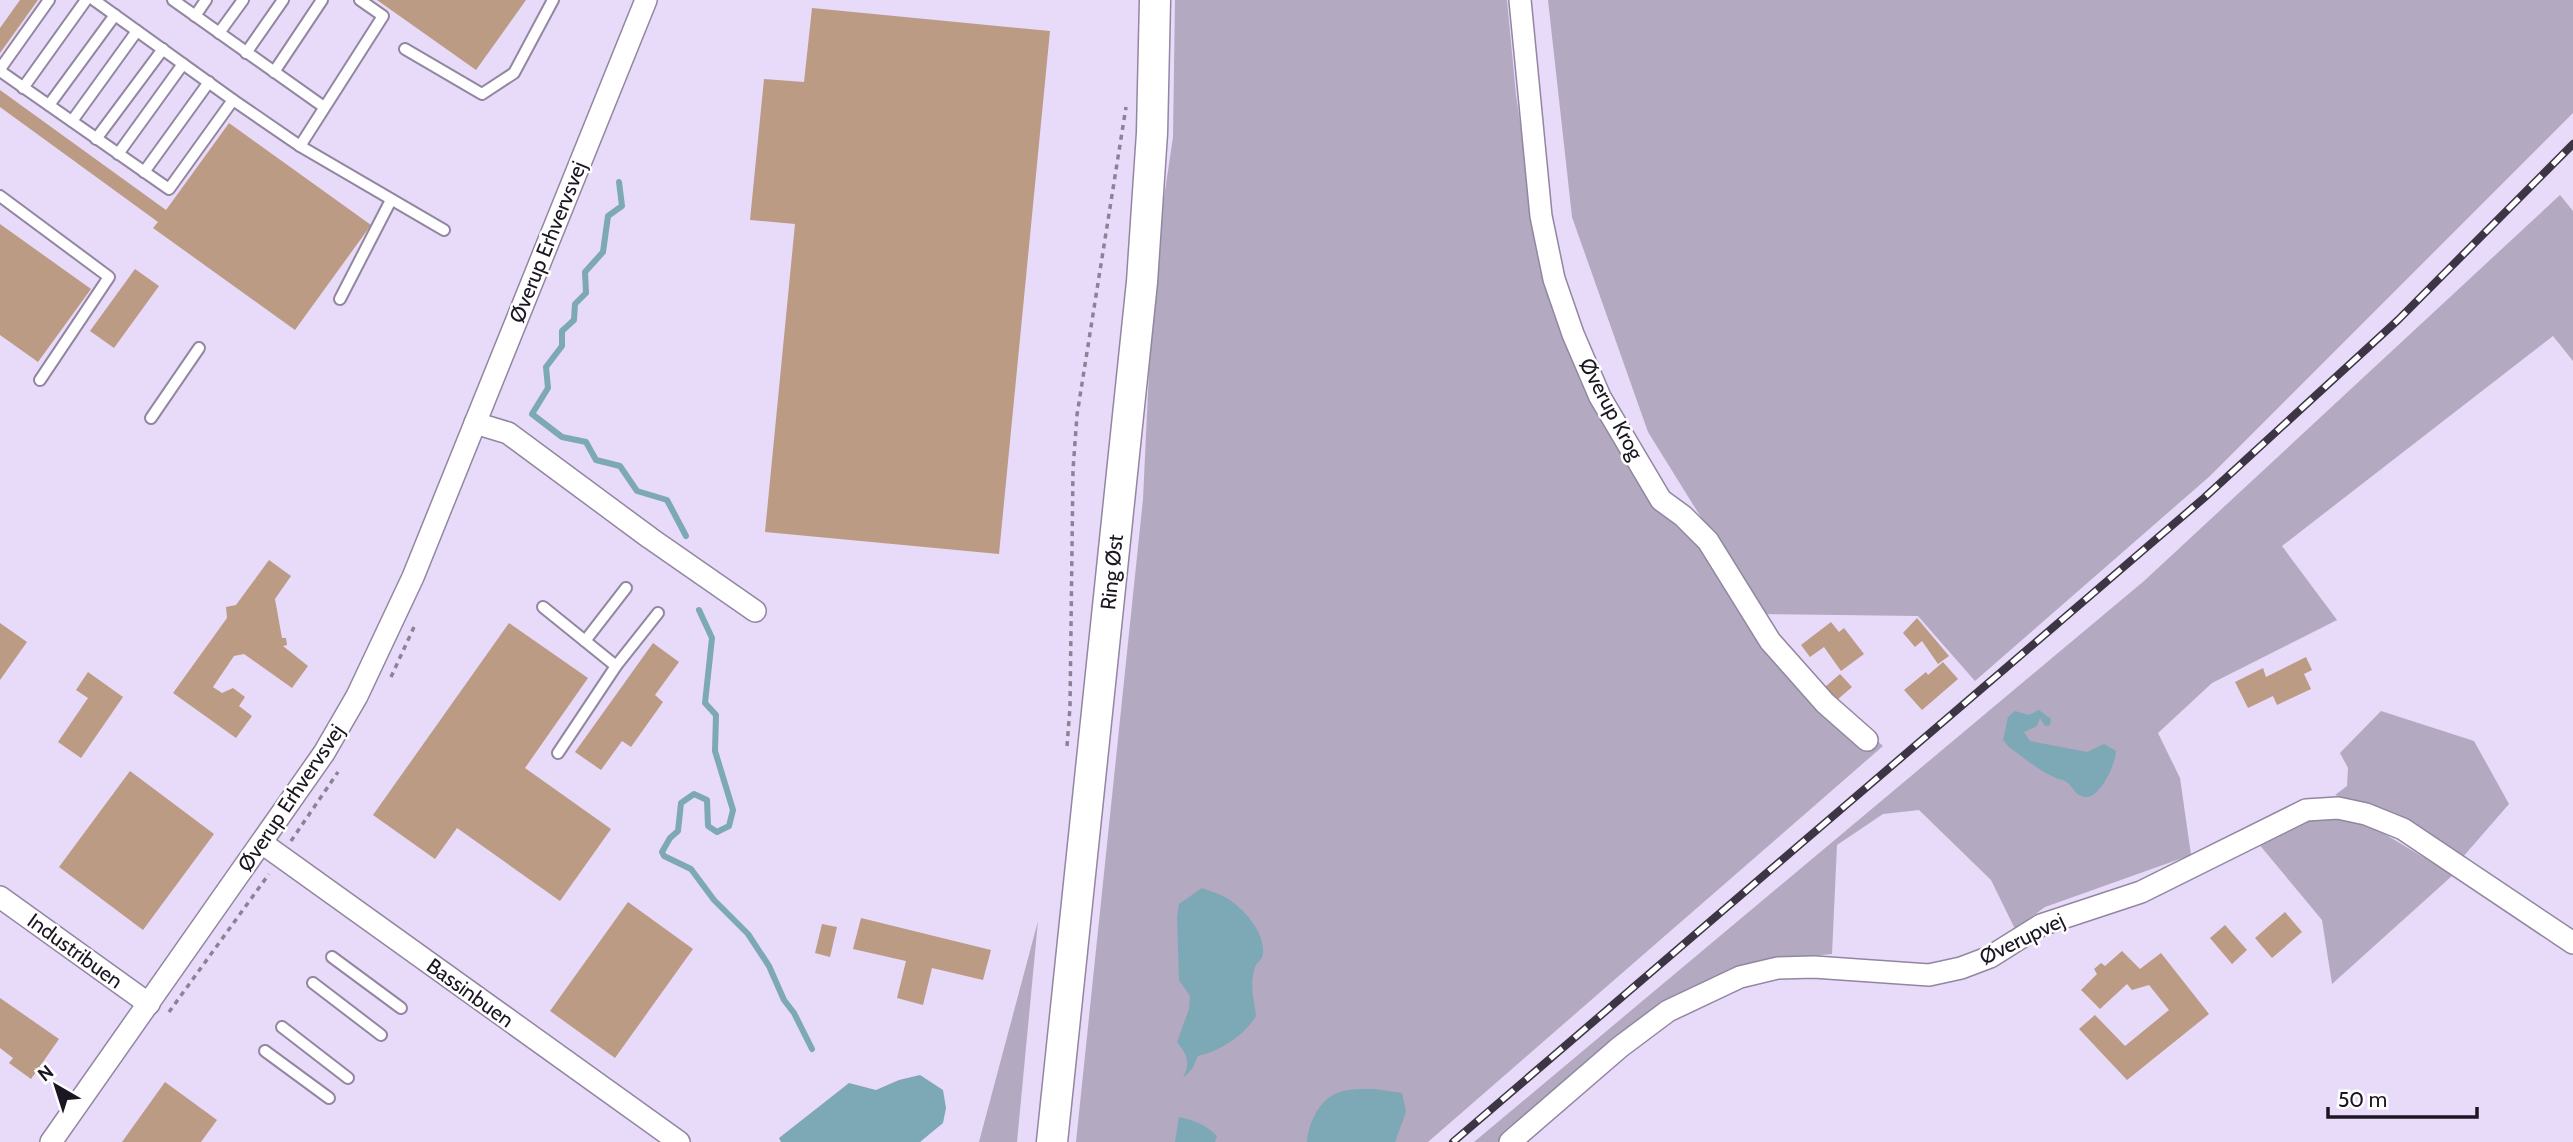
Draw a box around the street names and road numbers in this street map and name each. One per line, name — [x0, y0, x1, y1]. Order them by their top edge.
street label: Øverup Erhvervsvej — [504, 157, 592, 327]
street label: Øverup Krog — [1574, 354, 1649, 464]
street label: Ring Øst — [1095, 533, 1128, 611]
street label: Øverup Erhvervsvej — [232, 719, 350, 877]
street label: Øverupvej — [1975, 907, 2069, 971]
street label: Industribuen — [23, 908, 128, 994]
street label: Bassinbuen — [422, 953, 519, 1032]

